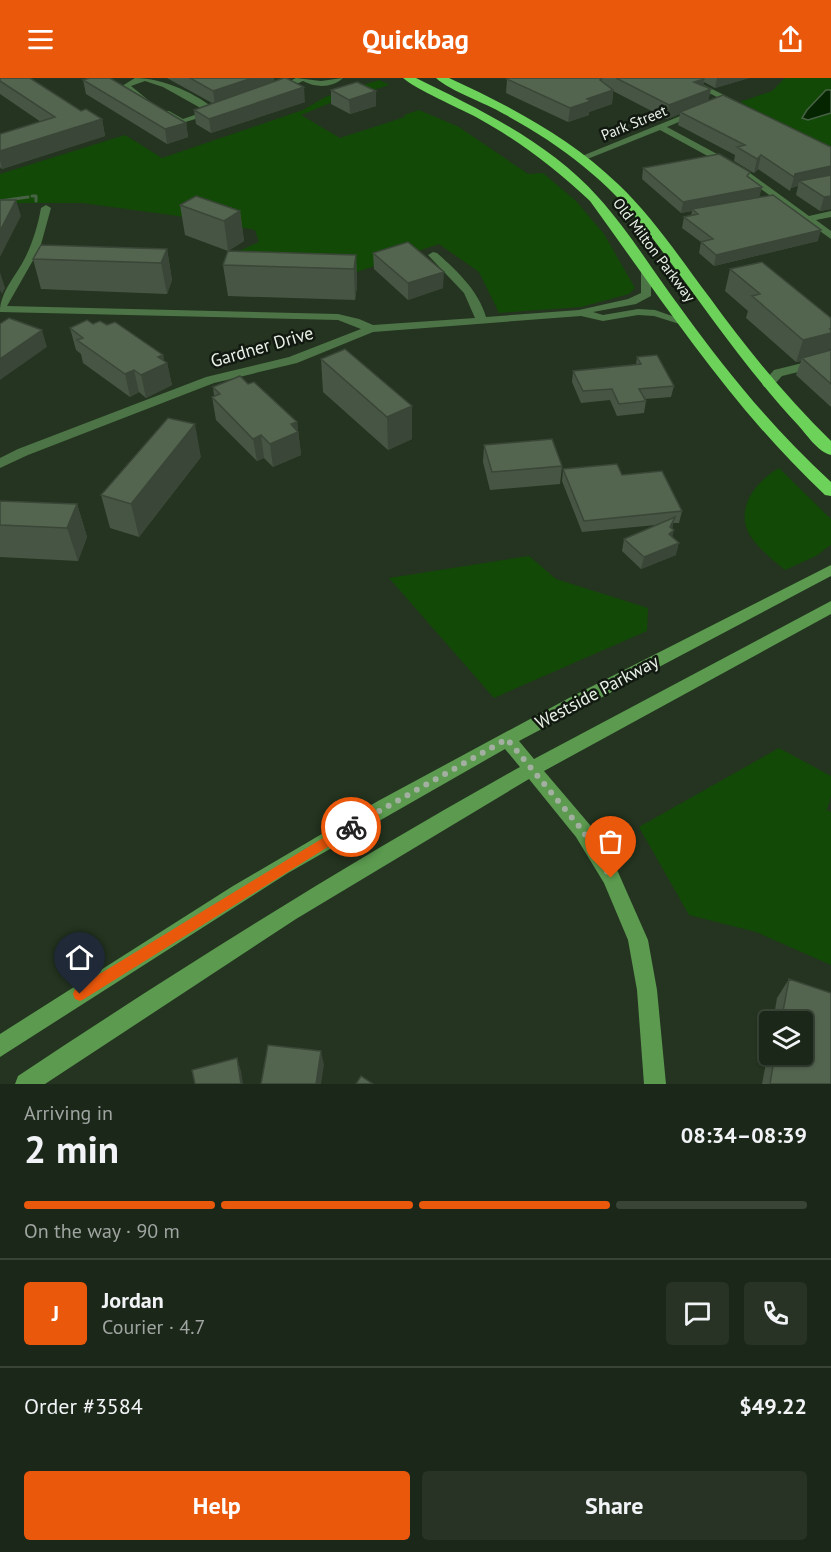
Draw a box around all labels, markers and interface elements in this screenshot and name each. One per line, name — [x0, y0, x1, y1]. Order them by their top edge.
text: Quickbag — [362, 22, 469, 56]
icon: menu — [24, 23, 57, 56]
icon: share — [774, 23, 807, 56]
street label: Park Street — [598, 101, 670, 144]
street label: Old Milton Parkway — [609, 194, 700, 305]
street label: Gardner Drive — [208, 321, 316, 372]
street label: Westside Parkway — [531, 649, 663, 734]
courier — [321, 797, 381, 857]
icon: bike — [335, 811, 368, 844]
pin — [585, 816, 636, 878]
icon: bag — [594, 825, 627, 858]
pin — [54, 932, 105, 994]
icon: home — [63, 941, 96, 974]
map controls — [759, 1011, 813, 1065]
button: layers — [759, 1011, 813, 1065]
text: Arriving in — [24, 1100, 113, 1126]
text: 08:34–08:39 — [681, 1121, 807, 1149]
text: 2 min — [24, 1123, 119, 1174]
text: On the way · 90 m — [24, 1218, 180, 1244]
button: chat — [666, 1282, 729, 1345]
button: phone — [744, 1282, 807, 1345]
text: Jordan — [102, 1286, 164, 1314]
text: J — [52, 1299, 59, 1327]
text: Courier · 4.7 — [102, 1314, 205, 1340]
text: Order #3584 — [24, 1392, 143, 1420]
text: $49.22 — [739, 1392, 807, 1420]
button: Help — [24, 1471, 410, 1540]
button: Share — [422, 1471, 807, 1540]

